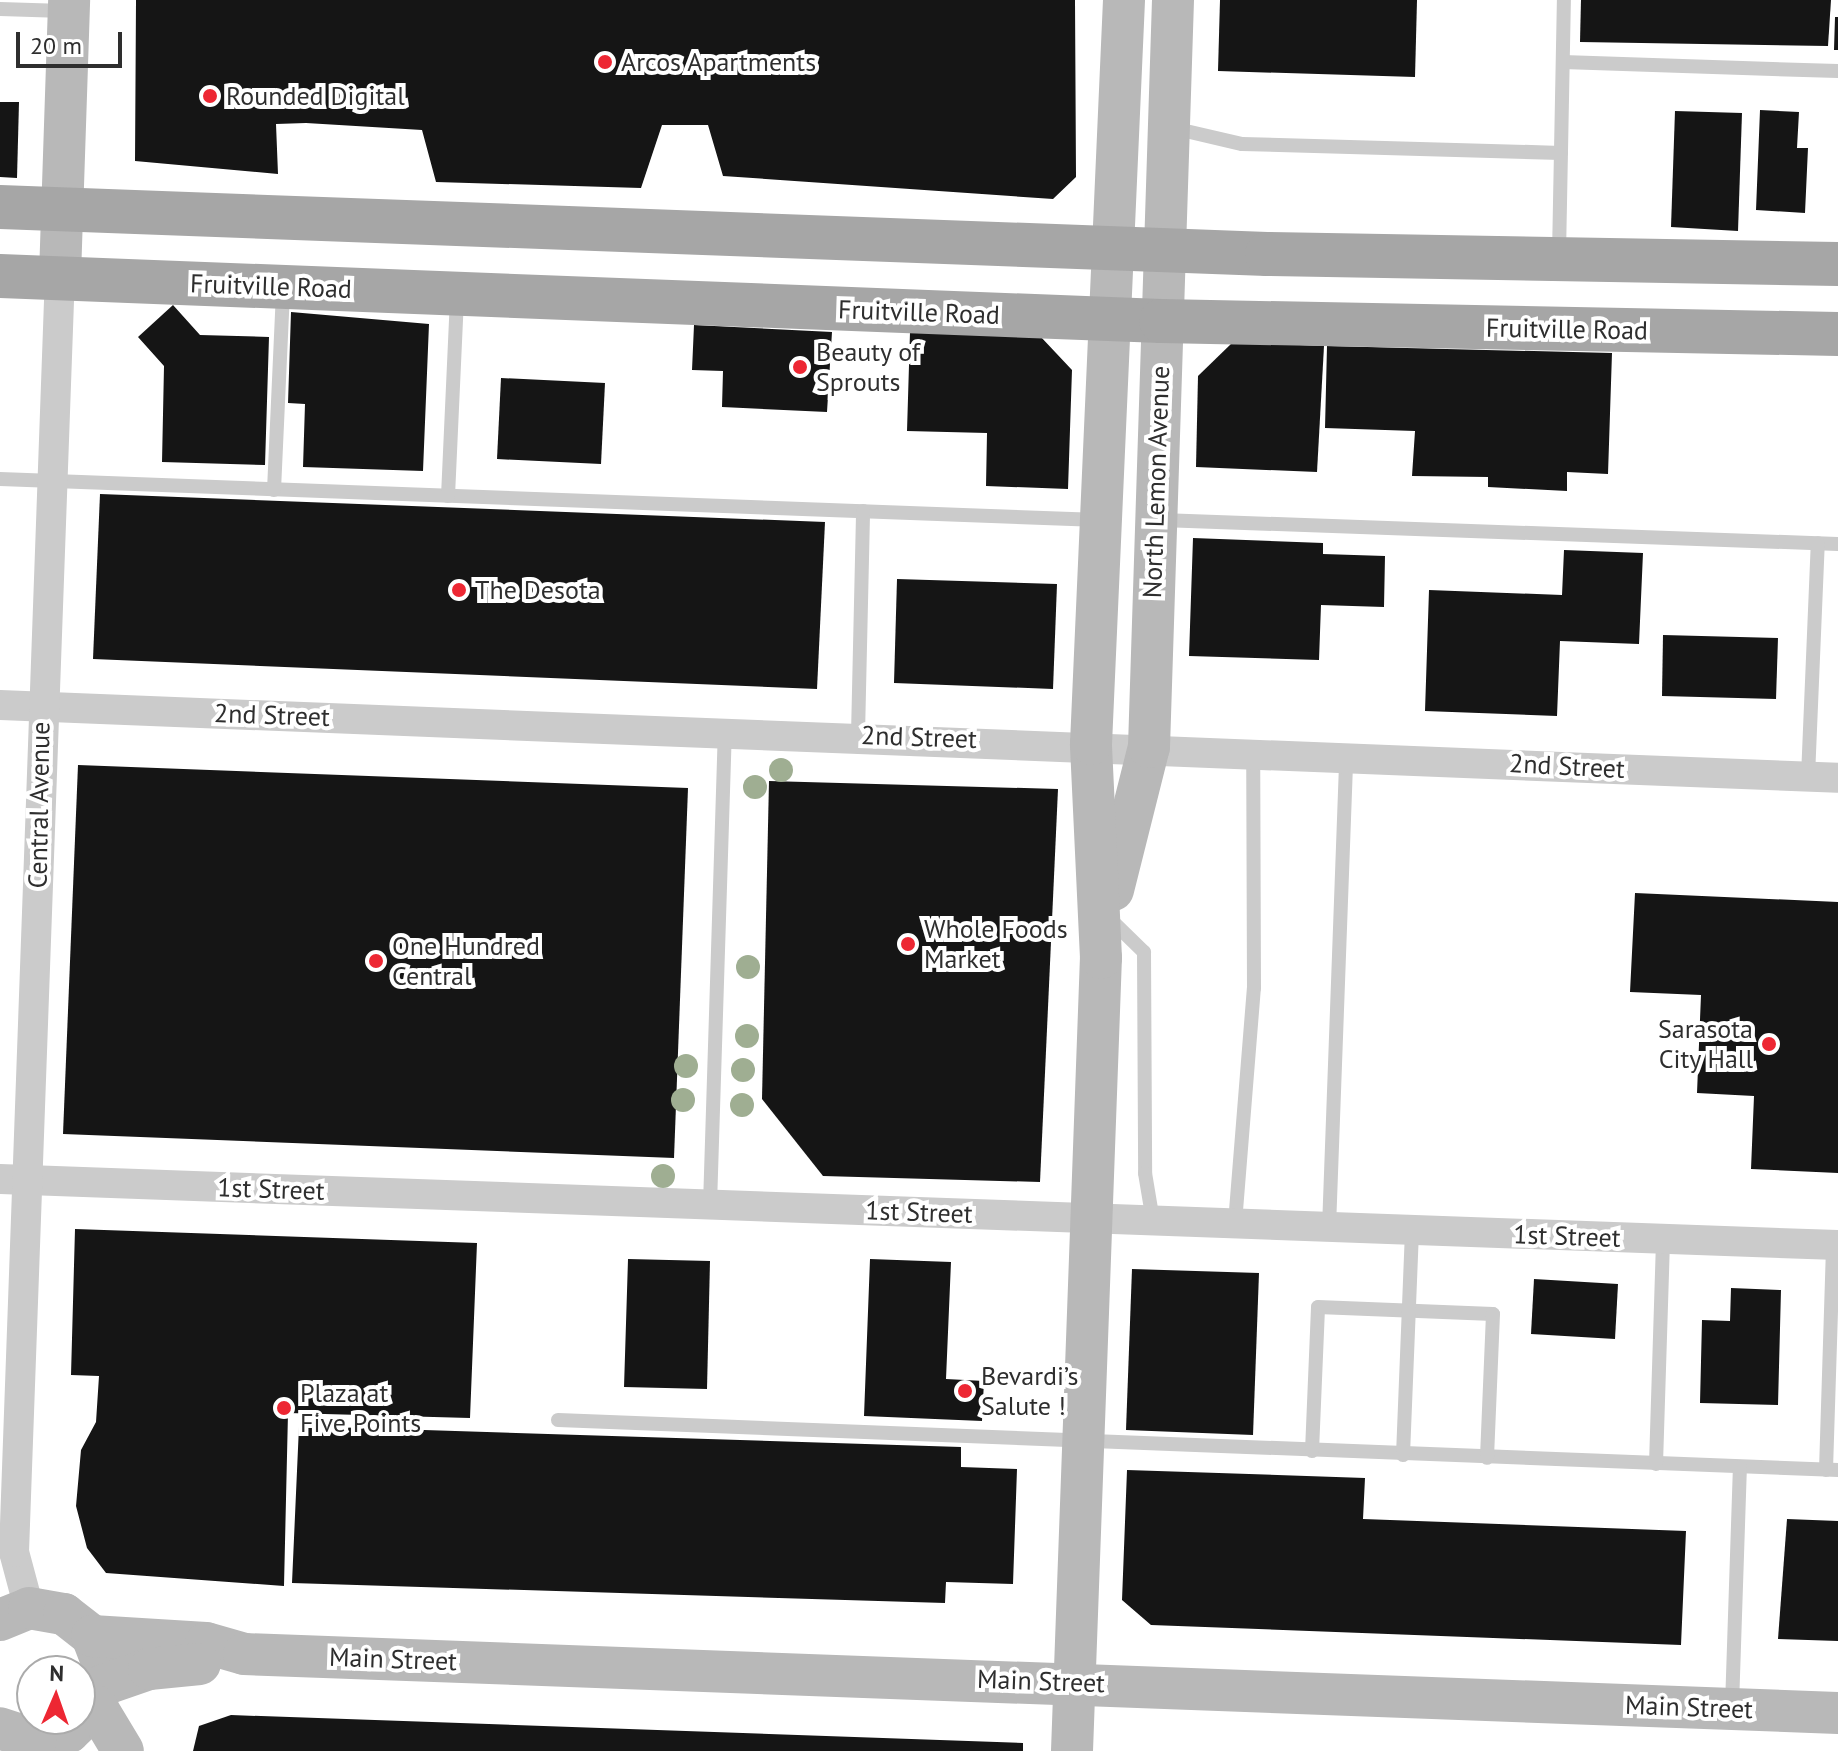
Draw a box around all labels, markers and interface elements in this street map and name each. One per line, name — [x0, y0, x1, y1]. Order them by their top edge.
scale bar — [20, 16, 126, 66]
text: 20 m — [30, 30, 82, 61]
place label: Arcos Apartments — [621, 46, 817, 78]
marker: Arcos Apartments — [596, 53, 614, 71]
place label: Rounded Digital — [226, 80, 405, 112]
marker: Rounded Digital — [201, 87, 219, 105]
street label: Fruitville Road — [190, 268, 352, 304]
street label: Fruitville Road — [838, 294, 1000, 330]
street label: Fruitville Road — [1486, 312, 1648, 346]
place label: Beauty of Sprouts — [816, 336, 921, 398]
marker: Beauty of Sprouts — [791, 358, 809, 376]
street label: North Lemon Avenue — [1136, 365, 1176, 599]
place label: The Desota — [475, 574, 601, 606]
marker: The Desota — [450, 581, 468, 599]
street label: 2nd Street — [214, 697, 330, 733]
street label: 2nd Street — [861, 719, 977, 755]
street label: Central Avenue — [22, 721, 56, 889]
street label: 2nd Street — [1508, 747, 1626, 785]
place label: Whole Foods Market — [924, 913, 1068, 974]
place label: One Hundred Central — [392, 930, 540, 992]
marker: Whole Foods Market — [899, 935, 917, 953]
marker: One Hundred Central — [367, 952, 385, 970]
place label: Sarasota City Hall — [1658, 1013, 1753, 1074]
marker: Sarasota City Hall — [1760, 1035, 1778, 1053]
street label: 1st Street — [217, 1172, 325, 1206]
street label: 1st Street — [865, 1195, 973, 1229]
street label: 1st Street — [1513, 1219, 1621, 1253]
place label: Bevardi’s Salute ! — [981, 1360, 1078, 1422]
place label: Plaza at Five Points — [300, 1377, 421, 1438]
marker: Bevardi’s Salute ! — [956, 1382, 974, 1400]
marker: Plaza at Five Points — [275, 1399, 293, 1417]
street label: Main Street — [328, 1641, 458, 1677]
north arrow — [16, 1655, 96, 1735]
text: N — [49, 1659, 64, 1687]
street label: Main Street — [976, 1663, 1106, 1699]
street label: Main Street — [1624, 1689, 1754, 1725]

